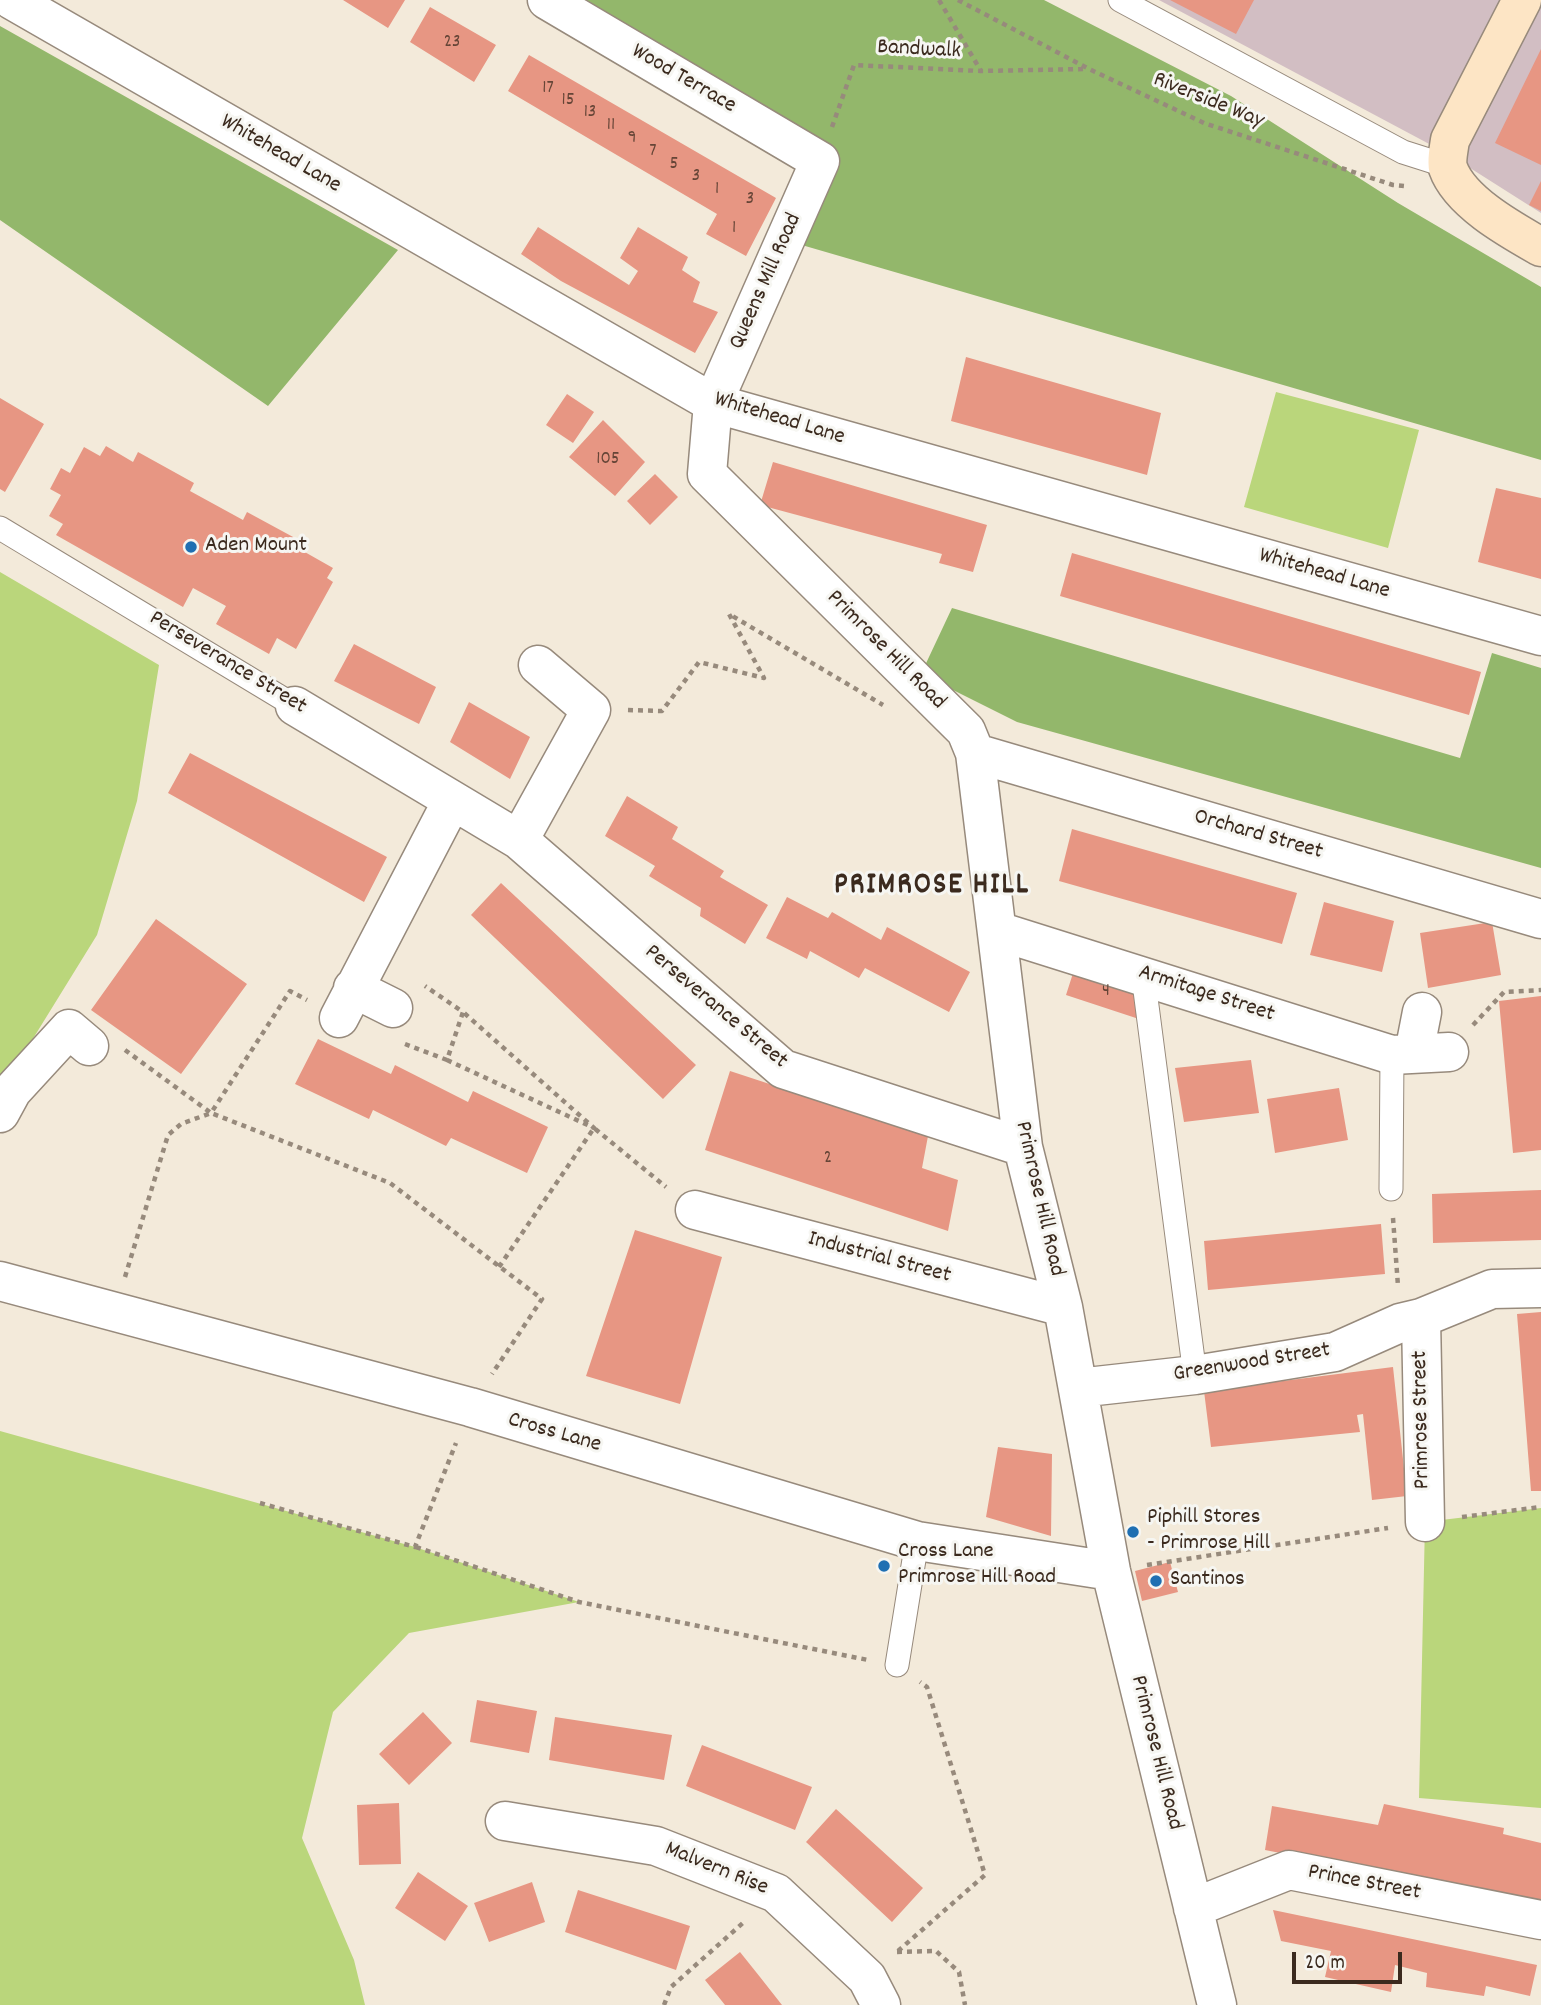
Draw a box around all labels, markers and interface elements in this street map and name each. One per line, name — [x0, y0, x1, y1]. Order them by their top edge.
house number: 23 — [444, 32, 460, 54]
street label: Bandwalk — [877, 35, 961, 67]
street label: Wood Terrace — [626, 39, 740, 121]
street label: Riverside Way — [1149, 67, 1267, 137]
house number: 17 — [542, 78, 554, 100]
house number: 15 — [562, 90, 574, 112]
house number: 13 — [584, 102, 596, 124]
street label: Whitehead Lane — [215, 109, 345, 201]
house number: 11 — [607, 115, 615, 137]
house number: 9 — [628, 128, 636, 150]
house number: 7 — [649, 141, 657, 163]
house number: 5 — [670, 154, 678, 176]
house number: 3 — [692, 166, 700, 188]
house number: 1 — [715, 179, 719, 201]
house number: 3 — [746, 189, 754, 211]
street label: Queens Mill Road — [725, 210, 809, 354]
house number: 1 — [732, 218, 736, 240]
street label: Whitehead Lane — [710, 387, 848, 453]
house number: 105 — [596, 449, 620, 471]
place label: Aden Mount — [205, 533, 307, 561]
marker: Aden Mount — [183, 539, 199, 555]
street label: Whitehead Lane — [1255, 543, 1393, 607]
street label: Primrose Hill Road — [819, 585, 951, 717]
street label: Perseverance Street — [143, 606, 311, 722]
street label: Orchard Street — [1190, 804, 1326, 868]
district label: PRIMROSE HILL — [836, 870, 1028, 906]
street label: Perseverance Street — [638, 940, 792, 1076]
street label: Armitage Street — [1134, 960, 1278, 1030]
house number: 4 — [1102, 981, 1110, 1003]
street label: Primrose Hill Road — [1007, 1119, 1069, 1279]
house number: 2 — [824, 1148, 832, 1170]
street label: Industrial Street — [805, 1227, 953, 1291]
street label: Greenwood Street — [1172, 1338, 1332, 1390]
street label: Primrose Street — [1408, 1350, 1438, 1490]
street label: Cross Lane — [504, 1408, 604, 1460]
place label: Piphill Stores - Primrose Hill — [1147, 1505, 1270, 1559]
marker: Piphill Stores - Primrose Hill — [1125, 1524, 1141, 1540]
place label: Cross Lane Primrose Hill Road — [898, 1539, 1056, 1593]
marker: Cross Lane Primrose Hill Road — [876, 1558, 892, 1574]
place label: Santinos — [1170, 1567, 1245, 1595]
marker: Santinos — [1148, 1573, 1164, 1589]
street label: Primrose Hill Road — [1122, 1673, 1188, 1833]
street label: Malvern Rise — [660, 1837, 772, 1903]
street label: Prince Street — [1305, 1860, 1423, 1908]
scale bar — [1296, 1938, 1406, 1982]
text: 20 m — [1305, 1949, 1345, 1979]

